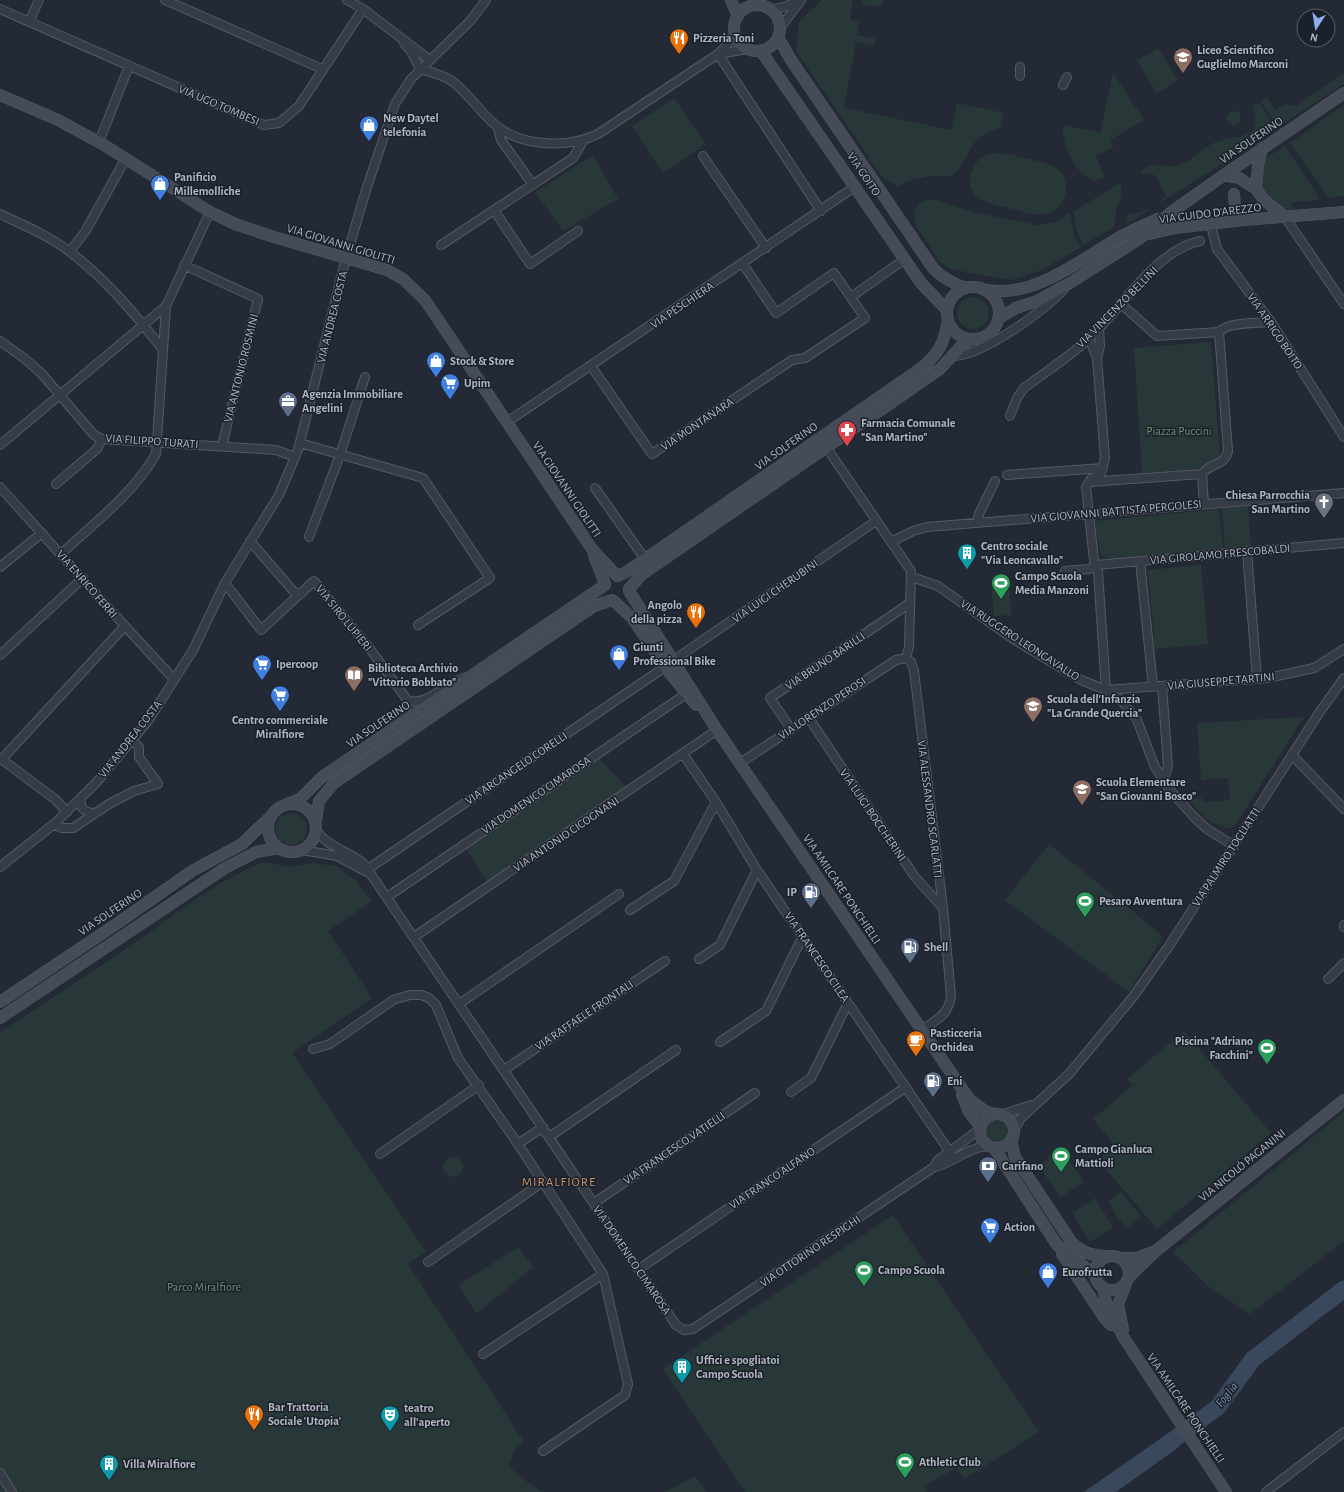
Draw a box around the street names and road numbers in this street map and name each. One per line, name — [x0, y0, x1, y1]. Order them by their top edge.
street label: VIA UGO TOMBESI — [177, 83, 261, 127]
street label: VIA SOLFERINO — [1217, 114, 1285, 166]
street label: VIA GOITO — [845, 150, 883, 198]
street label: VIA GUIDO D'AREZZO — [1158, 201, 1262, 225]
street label: VIA GIOVANNI GIOLITTI — [285, 222, 397, 266]
street label: VIA VINCENZO BELLINI — [1074, 264, 1160, 350]
street label: VIA ANDREA COSTA — [315, 270, 349, 364]
street label: VIA PESCHIERA — [648, 279, 716, 331]
street label: VIA ARRIGO BOITO — [1245, 291, 1305, 372]
street label: VIA ANTONIO ROSMINI — [222, 312, 260, 424]
street label: VIA MONTANARA — [658, 395, 736, 453]
street label: VIA SOLFERINO — [752, 420, 820, 472]
street label: VIA FILIPPO TURATI — [105, 432, 199, 450]
street label: VIA GIOVANNI GIOLITTI — [531, 439, 603, 539]
street label: VIA GIOVANNI BATTISTA PERGOLESI — [1030, 498, 1202, 524]
street label: VIA GIROLAMO FRESCOBALDI — [1149, 542, 1291, 566]
street label: VIA ENRICO FERRI — [54, 548, 120, 620]
street label: VIA LUIGI CHERUBINI — [730, 557, 820, 625]
street label: VIA SIRO LUPIERI — [314, 583, 374, 653]
street label: VIA RUGGERO LEONCAVALLO — [958, 597, 1082, 683]
street label: VIA BRUNO BARILLI — [783, 630, 867, 692]
street label: VIA GIUSEPPE TARTINI — [1167, 670, 1275, 692]
street label: VIA LORENZO PEROSI — [776, 674, 868, 742]
street label: VIA ANDREA COSTA — [96, 698, 164, 780]
street label: VIA SOLFERINO — [344, 698, 412, 750]
street label: VIA ARCANGELO CORELLI — [463, 729, 569, 807]
street label: VIA ALESSANDRO SCARLATTI — [916, 739, 944, 879]
street label: VIA DOMENICO CIMAROSA — [479, 754, 593, 836]
street label: VIA LUIGI BOCCHERINI — [838, 767, 908, 863]
street label: VIA ANTONIO CICOGNANI — [511, 794, 621, 874]
street label: VIA PALMIRO TOGLIATTI — [1190, 806, 1262, 908]
street label: VIA AMILCARE PONCHIELLI — [801, 832, 883, 946]
street label: VIA SOLFERINO — [76, 886, 144, 938]
street label: VIA FRANCESCO CILEA — [782, 910, 852, 1005]
street label: VIA RAFFAELE FRONTALI — [533, 978, 635, 1052]
street label: VIA FRANCESCO VATIELLI — [621, 1109, 727, 1187]
street label: VIA NICOLÒ PAGANINI — [1196, 1126, 1288, 1203]
street label: VIA FRANCO ALFANO — [727, 1145, 817, 1211]
street label: VIA DOMENICO CIMAROSA — [591, 1203, 673, 1317]
street label: VIA OTTORINO RESPIGHI — [758, 1213, 862, 1289]
street label: VIA AMILCARE PONCHIELLI — [1145, 1351, 1227, 1465]

